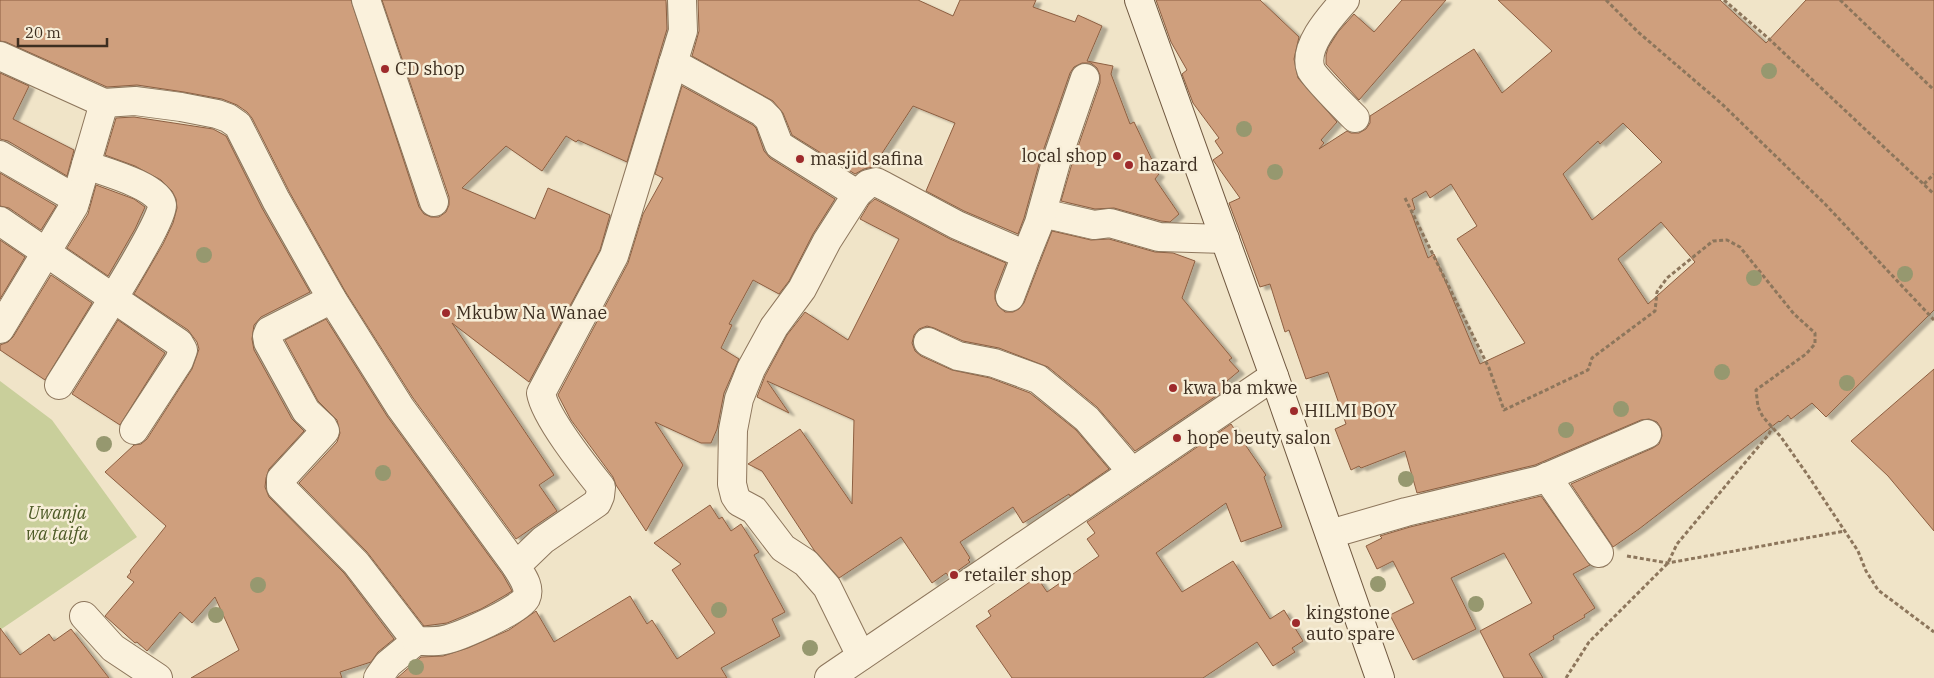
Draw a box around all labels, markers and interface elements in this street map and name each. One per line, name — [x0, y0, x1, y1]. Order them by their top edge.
scale bar — [18, 15, 106, 47]
text: 20 m — [25, 23, 61, 42]
place label: CD shop — [395, 57, 465, 80]
marker: CD shop — [379, 63, 391, 75]
place label: local shop — [1021, 144, 1107, 167]
place label: masjid safina — [810, 147, 923, 170]
marker: local shop — [1111, 150, 1123, 162]
marker: masjid safina — [794, 153, 806, 165]
place label: hazard — [1139, 153, 1198, 176]
marker: hazard — [1123, 159, 1135, 171]
place label: Mkubw Na Wanae — [456, 301, 607, 324]
marker: Mkubw Na Wanae — [440, 307, 452, 319]
place label: kwa ba mkwe — [1183, 376, 1297, 399]
marker: kwa ba mkwe — [1167, 382, 1179, 394]
place label: HILMI BOY — [1304, 399, 1398, 422]
marker: HILMI BOY — [1288, 405, 1300, 417]
place label: hope beuty salon — [1187, 426, 1331, 449]
marker: hope beuty salon — [1171, 432, 1183, 444]
park label: Uwanja wa taifa — [26, 501, 89, 545]
place label: retailer shop — [964, 563, 1072, 586]
marker: retailer shop — [948, 569, 960, 581]
place label: kingstone auto spare — [1306, 601, 1395, 645]
marker: kingstone auto spare — [1290, 617, 1302, 629]

